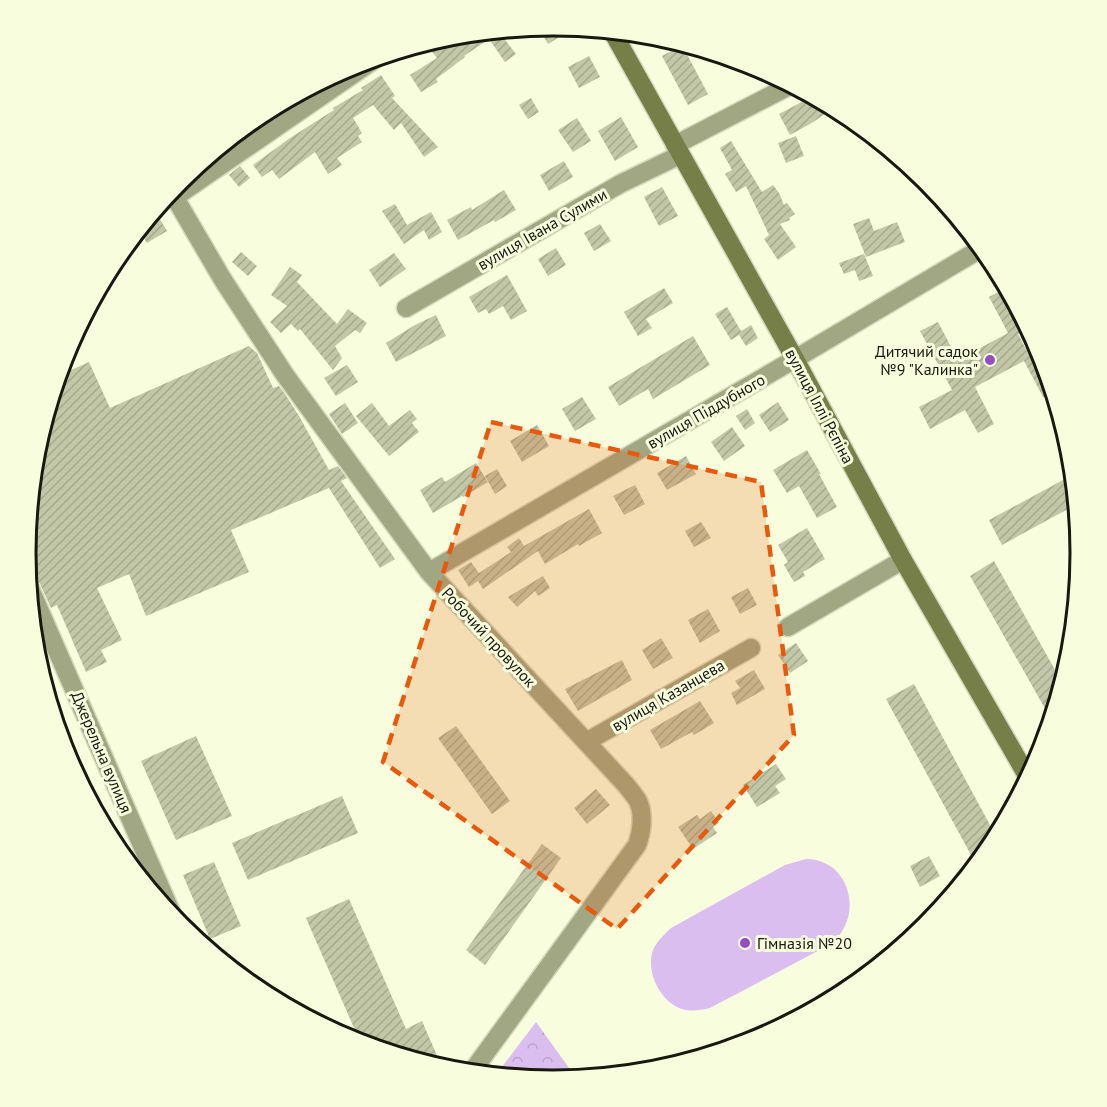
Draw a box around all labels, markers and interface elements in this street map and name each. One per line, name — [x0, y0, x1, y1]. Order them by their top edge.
street label: вулиця Івана Сулими — [474, 184, 610, 274]
place label: Дитячий садок №9 "Калинка" — [875, 341, 978, 379]
street label: вулиця Іллі Рєпіна — [781, 345, 859, 467]
marker: Дитячий садок №9 "Калинка" — [983, 353, 997, 367]
street label: вулиця Піддубного — [644, 369, 768, 453]
street label: Робочий провулок — [438, 583, 541, 691]
street label: вулиця Казанцева — [608, 655, 728, 735]
street label: Джерельна вулиця — [67, 688, 137, 816]
place label: Гімназія №20 — [757, 933, 852, 953]
marker: Гімназія №20 — [738, 936, 752, 950]

